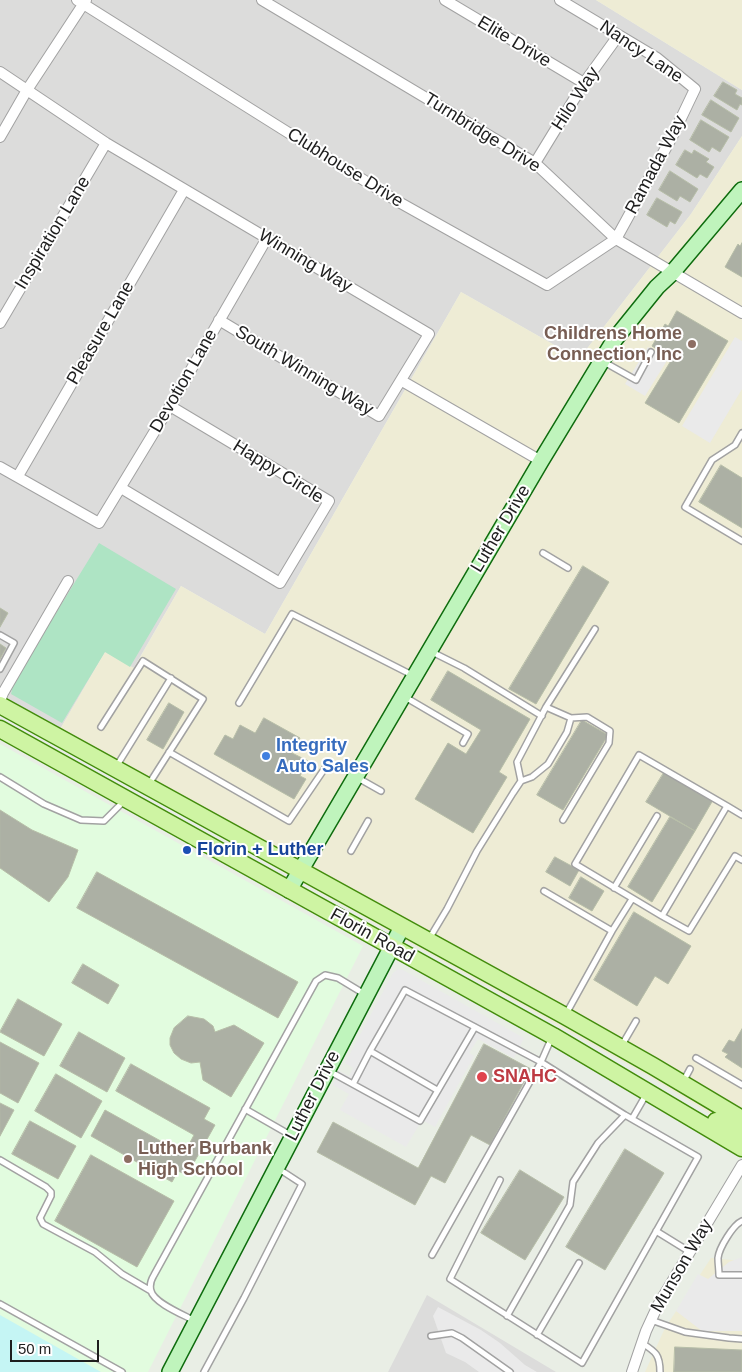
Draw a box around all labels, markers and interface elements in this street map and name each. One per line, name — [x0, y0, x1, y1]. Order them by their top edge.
street label: Elite Drive — [473, 12, 555, 72]
street label: Nancy Lane — [595, 16, 687, 88]
street label: Hilo Way — [548, 63, 604, 135]
street label: Turnbridge Drive — [420, 89, 544, 177]
street label: Ramada Way — [621, 112, 691, 218]
street label: Clubhouse Drive — [283, 124, 407, 212]
street label: Inspiration Lane — [11, 173, 95, 293]
street label: Winning Way — [254, 225, 356, 297]
street label: Pleasure Lane — [63, 277, 139, 389]
street label: South Winning Way — [231, 321, 377, 421]
place label: Childrens Home Connection, Inc — [544, 323, 682, 366]
street label: Devotion Lane — [146, 325, 222, 437]
marker: Childrens Home Connection, Inc — [686, 338, 698, 350]
street label: Happy Circle — [229, 436, 327, 508]
street label: Luther Drive — [466, 481, 536, 577]
place label: Integrity Auto Sales — [276, 735, 369, 778]
marker: Integrity Auto Sales — [260, 750, 272, 762]
place label: Florin + Luther — [197, 839, 324, 861]
marker: Florin + Luther — [181, 844, 193, 856]
street label: Florin Road — [326, 904, 418, 968]
street label: Luther Drive — [281, 1047, 345, 1145]
place label: SNAHC — [493, 1066, 557, 1088]
marker: SNAHC — [475, 1070, 489, 1084]
place label: Luther Burbank High School — [138, 1138, 272, 1180]
marker: Luther Burbank High School — [122, 1153, 134, 1165]
street label: Munson Way — [647, 1215, 717, 1317]
scale bar — [12, 1330, 101, 1362]
text: 50 m — [18, 1340, 51, 1357]

